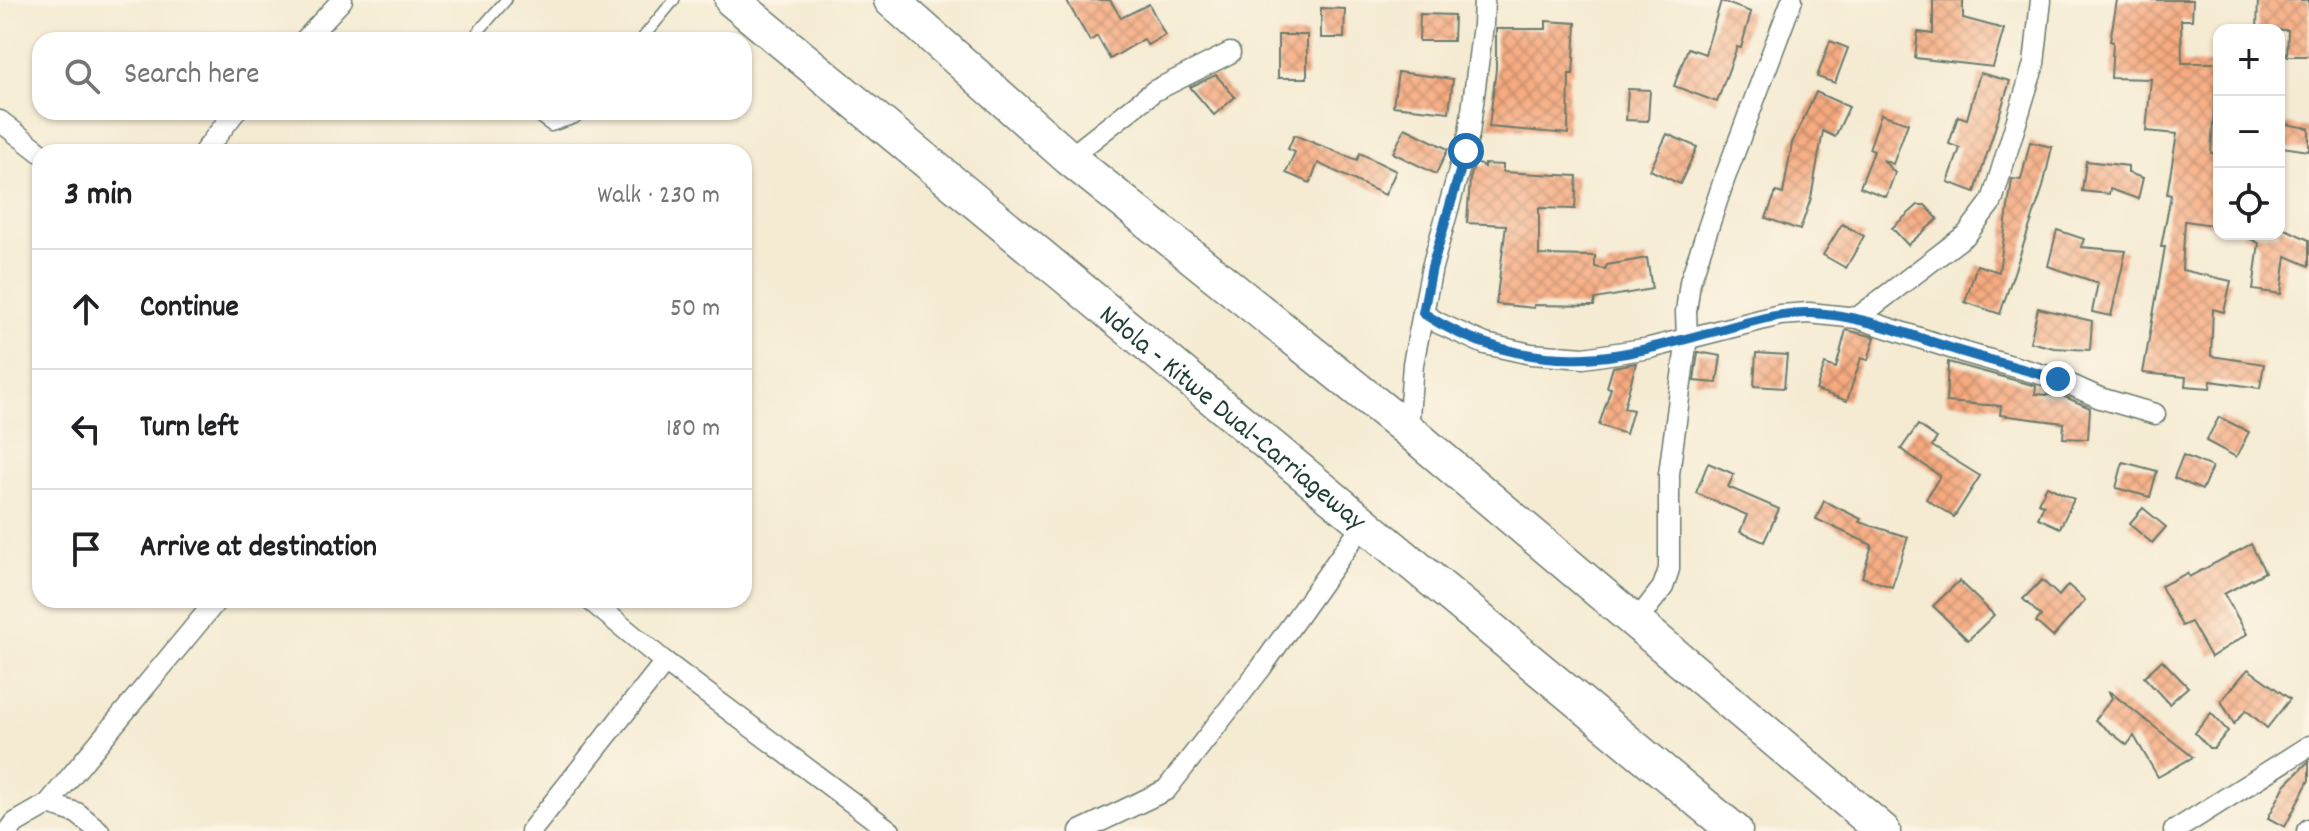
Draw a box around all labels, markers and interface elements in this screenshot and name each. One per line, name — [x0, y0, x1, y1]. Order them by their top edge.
map controls — [2213, 24, 2285, 240]
button: + — [2213, 24, 2285, 96]
search box — [32, 32, 752, 120]
icon: search — [60, 54, 104, 98]
text: Search here — [124, 55, 260, 98]
button: − — [2213, 96, 2285, 168]
route start — [1448, 133, 1484, 169]
button: locate — [2213, 168, 2285, 240]
text: 3 min — [64, 172, 132, 221]
text: Walk · 230 m — [597, 178, 720, 215]
icon: ahead — [64, 287, 108, 331]
text: Continue — [140, 288, 239, 331]
text: 50 m — [670, 291, 720, 328]
street label: Ndola - Kitwe Dual-Carriageway — [1089, 297, 1373, 543]
route end — [2040, 361, 2076, 397]
icon: left — [64, 407, 108, 451]
text: Turn left — [140, 408, 239, 451]
text: 180 m — [666, 411, 720, 448]
icon: arrive — [64, 527, 108, 571]
text: Arrive at destination — [140, 528, 377, 571]

